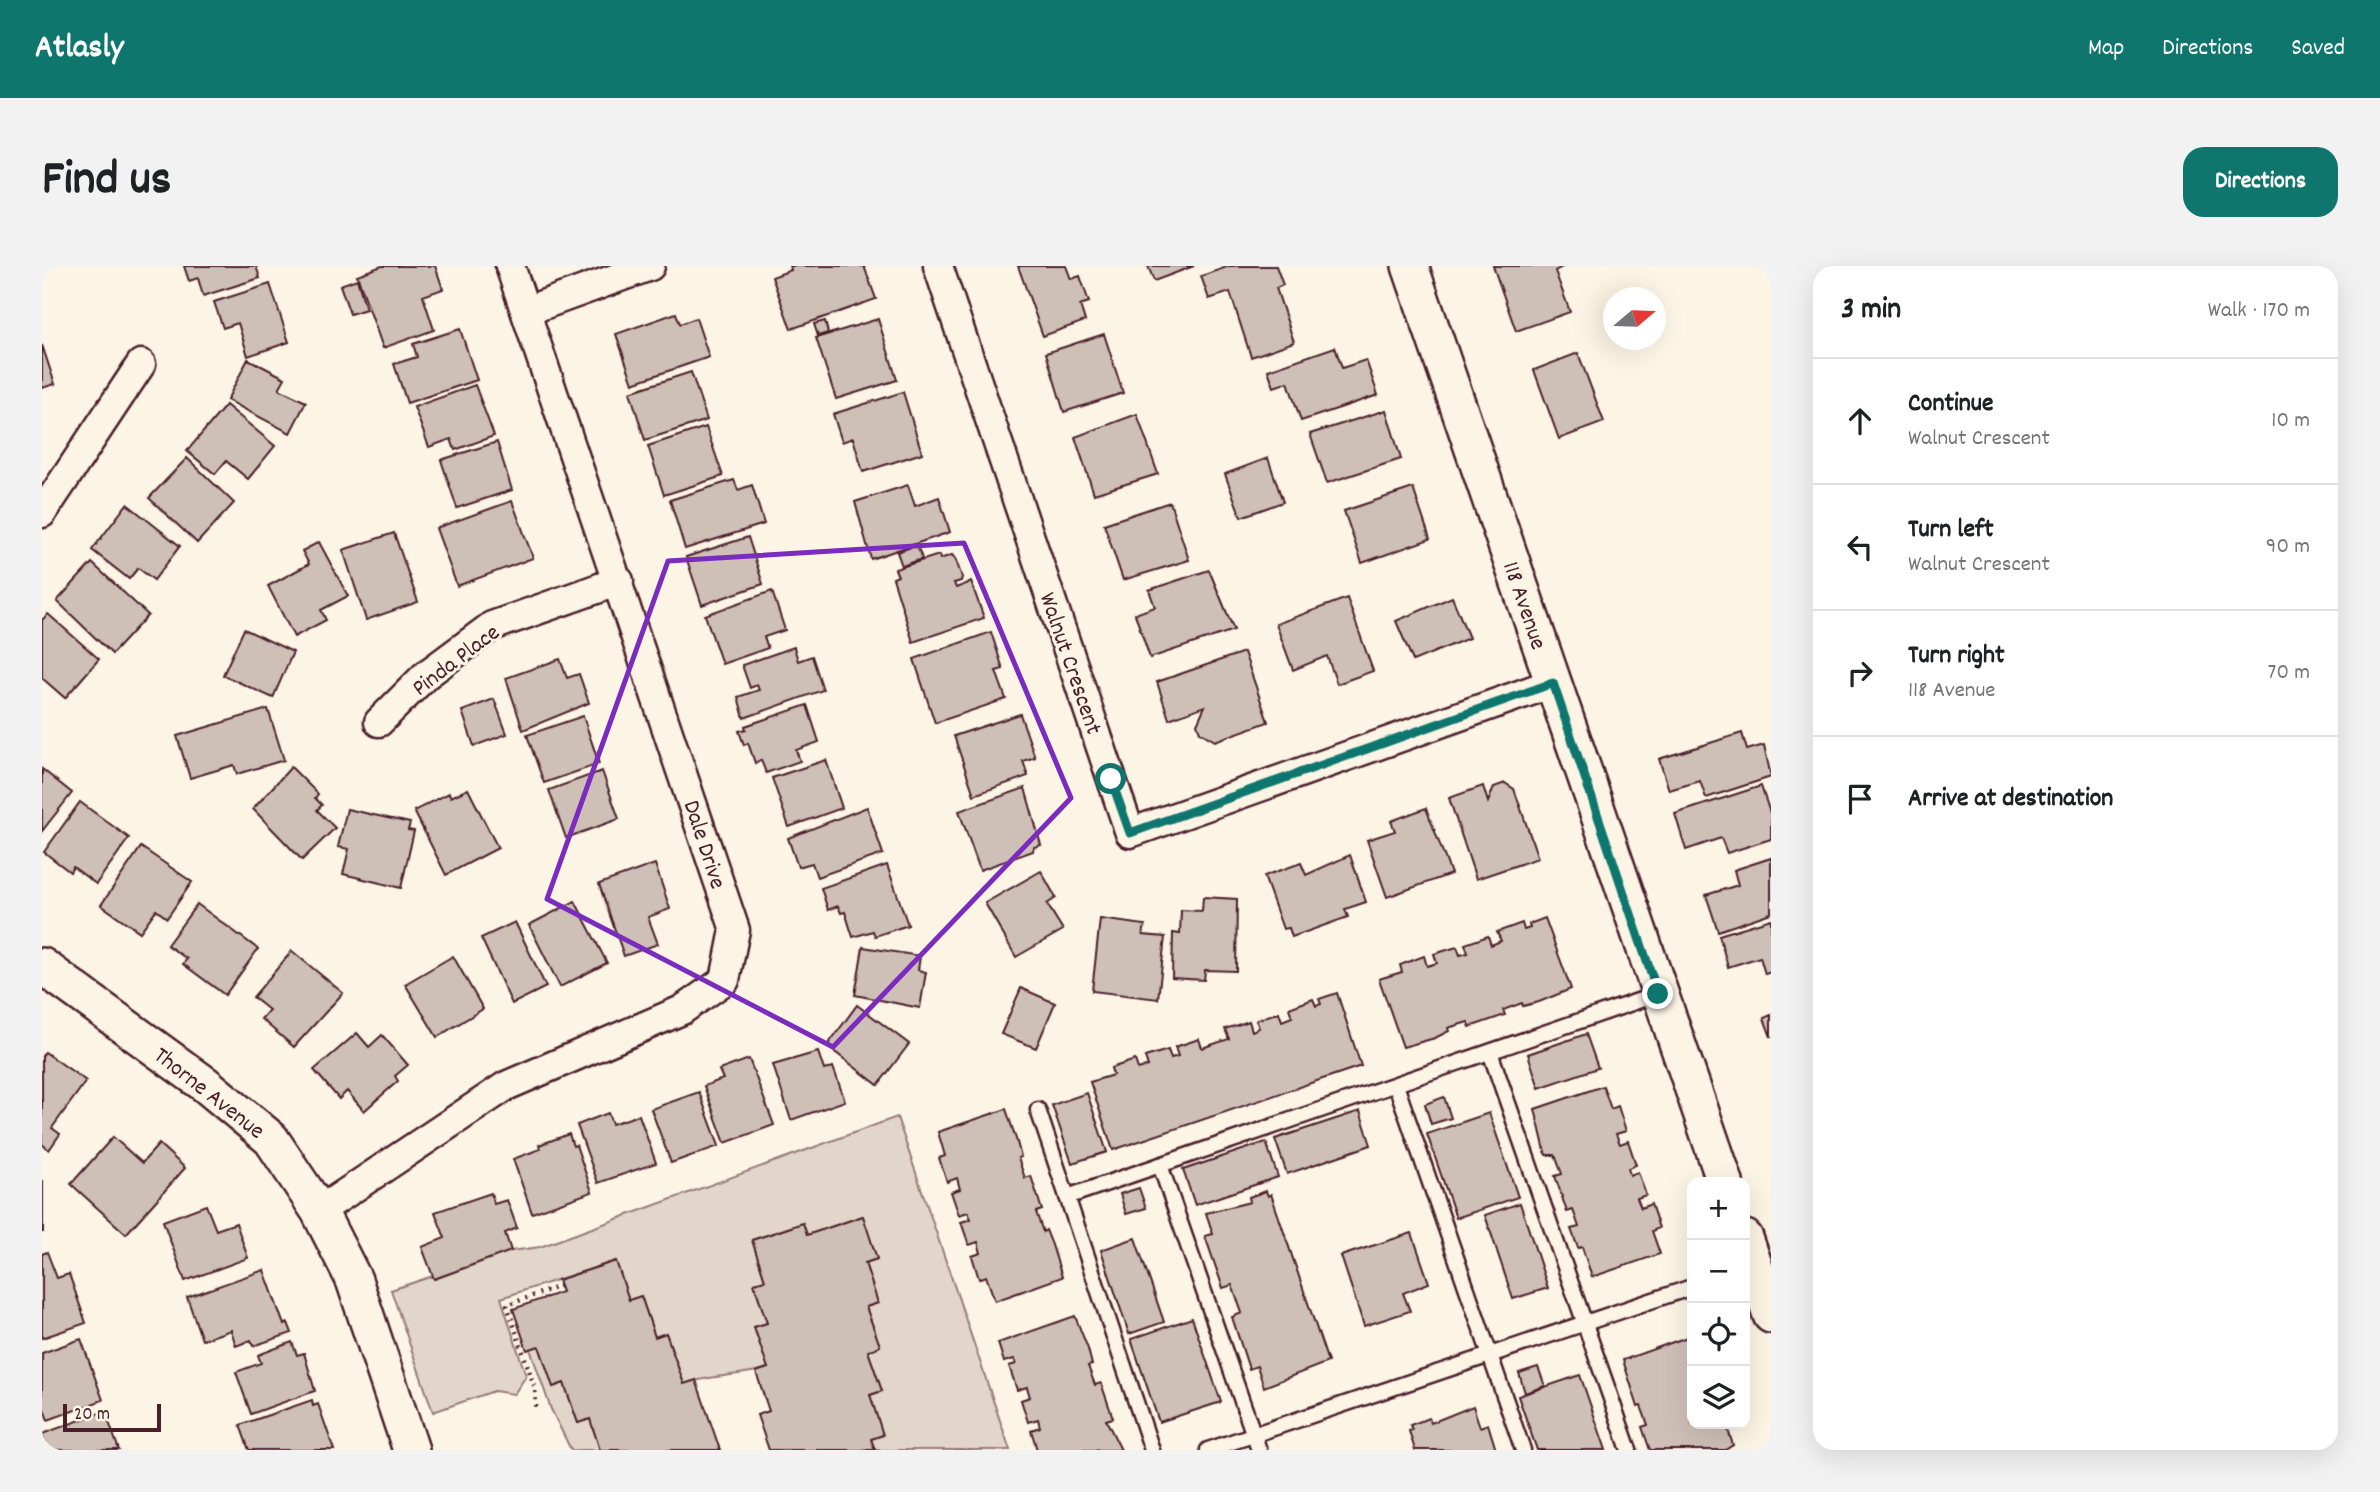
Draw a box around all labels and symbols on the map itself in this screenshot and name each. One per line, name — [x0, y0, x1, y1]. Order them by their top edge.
north arrow — [1603, 287, 1666, 350]
street label: 118 Avenue — [1492, 557, 1554, 655]
street label: Walnut Crescent — [1029, 588, 1109, 740]
street label: Pinda Place — [406, 617, 508, 706]
route start — [1095, 763, 1126, 794]
street label: Dale Drive — [673, 796, 733, 894]
route end — [1642, 978, 1673, 1009]
street label: Thorne Avenue — [145, 1040, 271, 1149]
scale bar — [63, 1401, 161, 1433]

